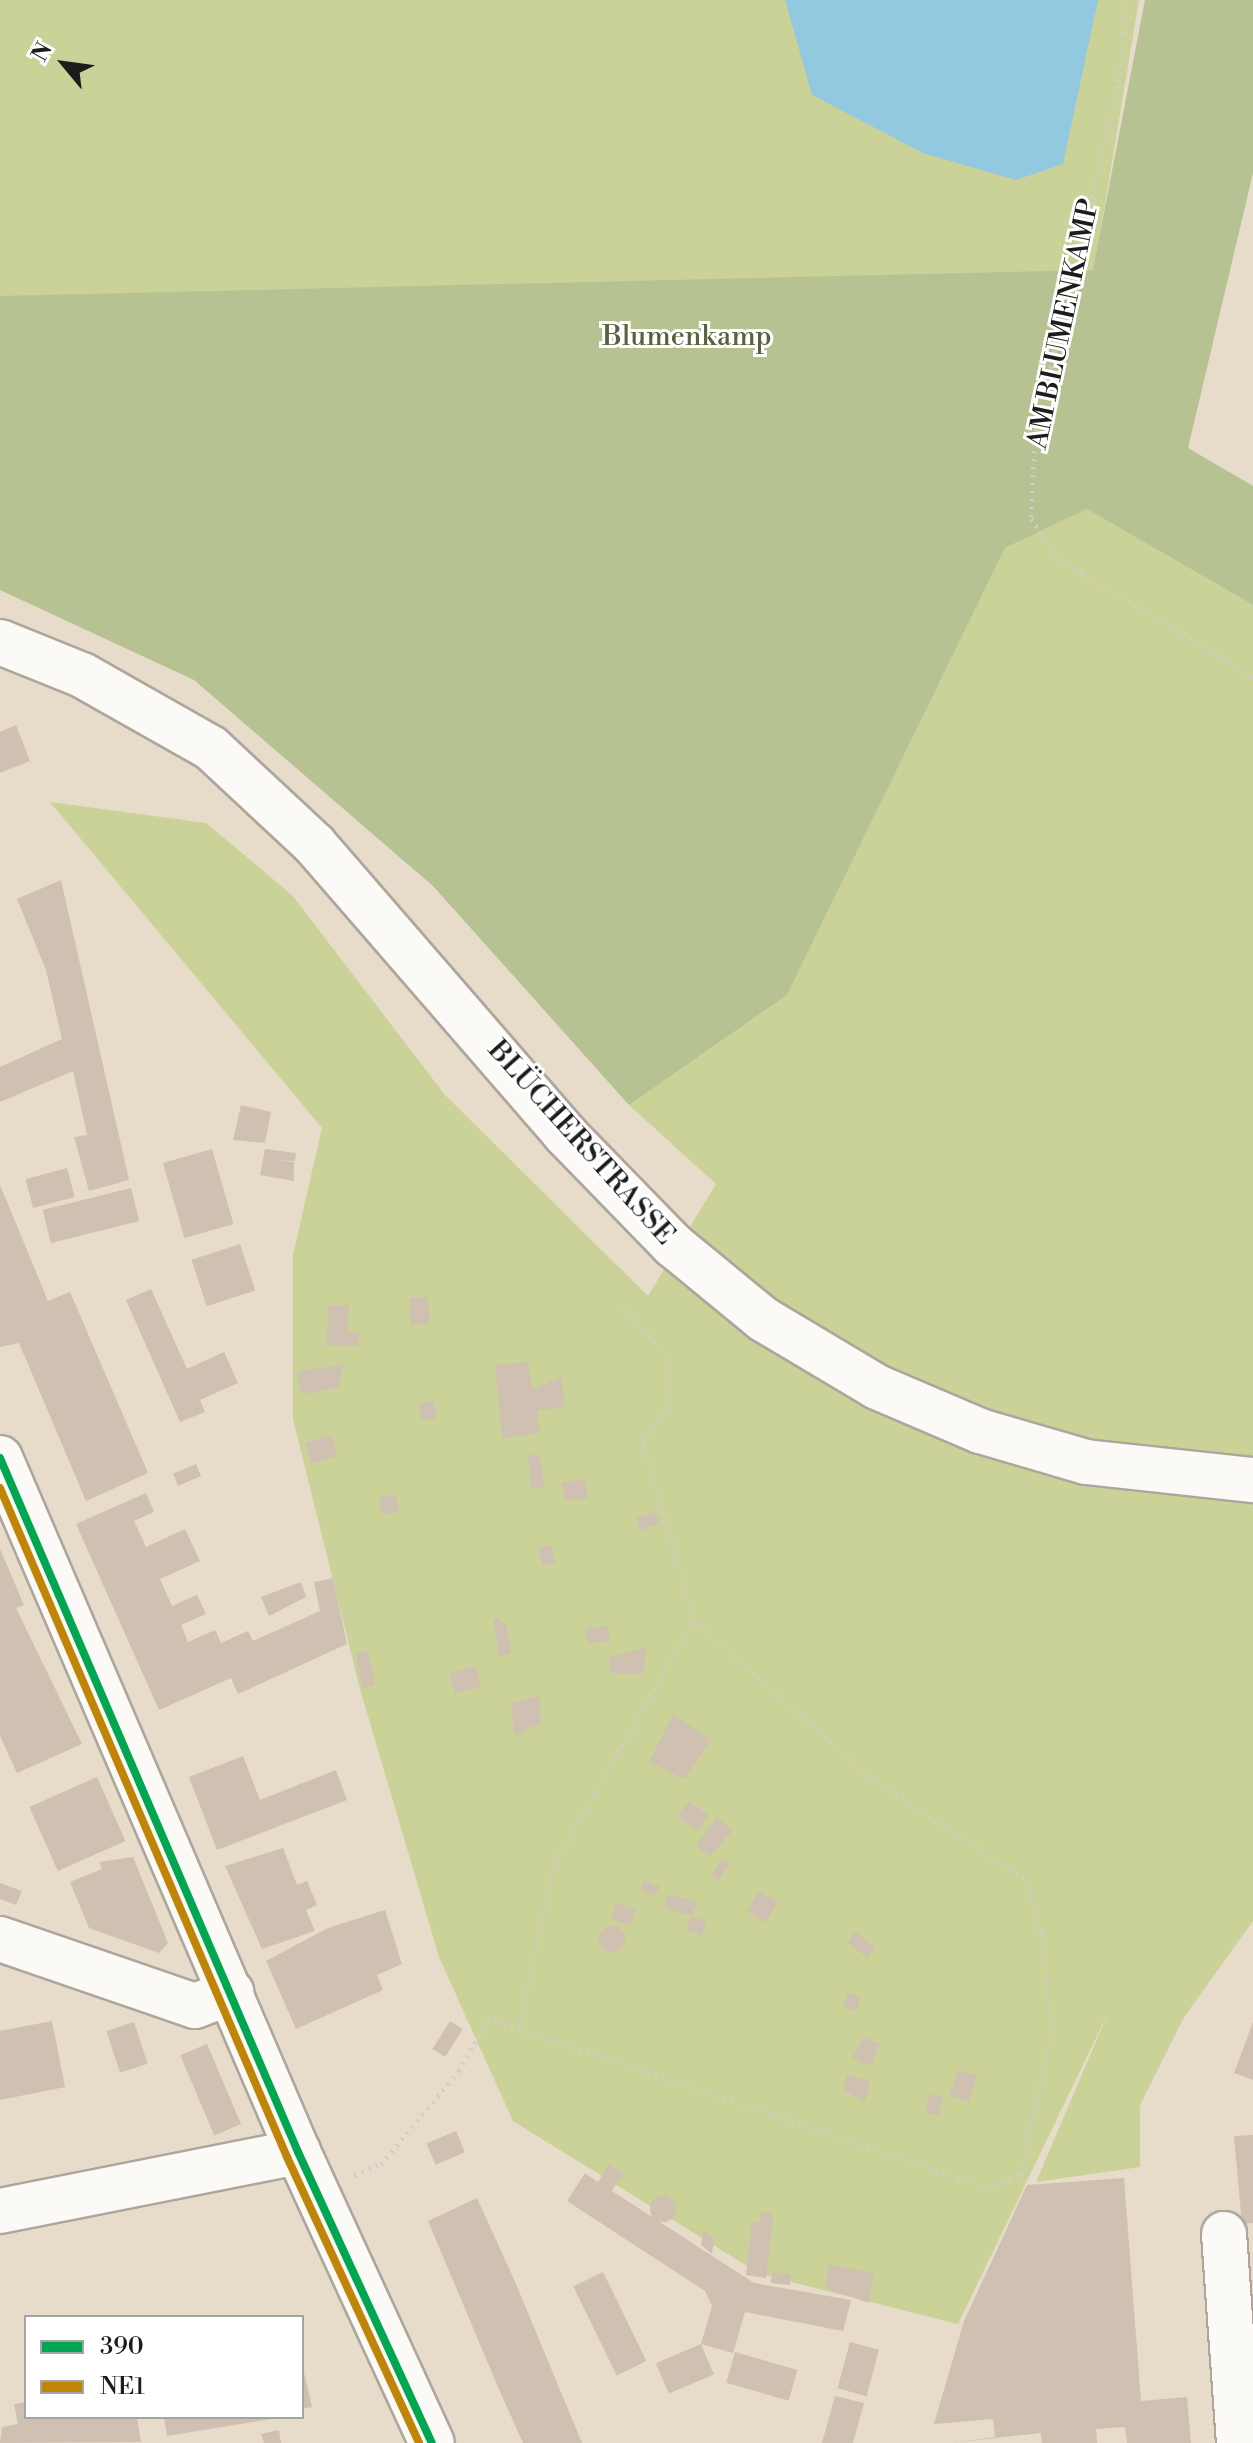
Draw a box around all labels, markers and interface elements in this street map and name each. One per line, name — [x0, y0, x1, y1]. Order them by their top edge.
north arrow — [24, 24, 104, 104]
text: N — [27, 38, 59, 66]
street label: AM BLUMENKAMP — [1021, 196, 1107, 452]
park label: Blumenkamp — [602, 320, 772, 354]
street label: BLÜCHERSTRASSE — [480, 1034, 682, 1252]
legend — [24, 2315, 304, 2419]
text: 390 — [100, 2332, 144, 2362]
text: NE1 — [100, 2372, 145, 2402]

